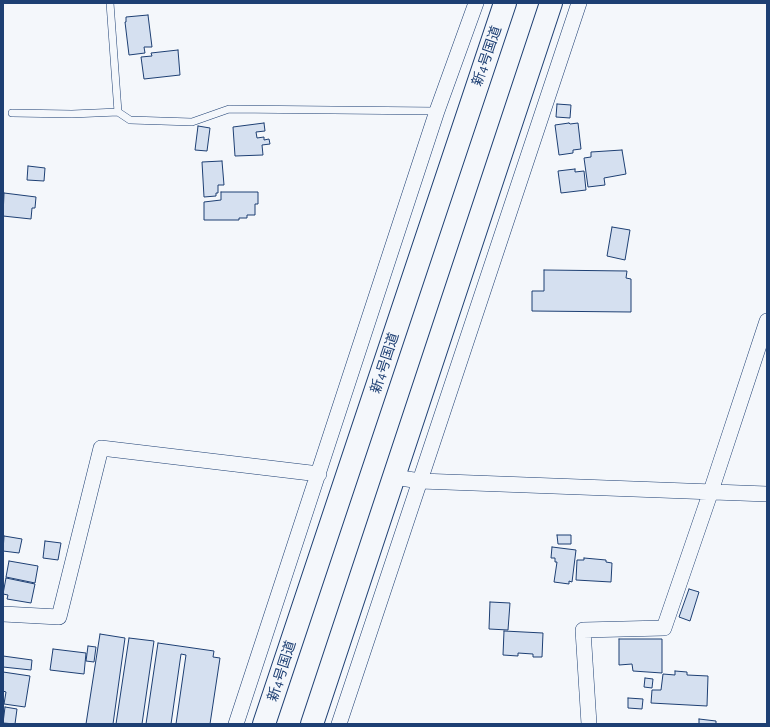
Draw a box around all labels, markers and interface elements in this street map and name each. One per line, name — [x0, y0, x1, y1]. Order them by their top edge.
street label: 新4号国道 — [469, 24, 505, 88]
street label: 新4号国道 — [367, 331, 403, 395]
street label: 新4号国道 — [264, 639, 300, 703]

